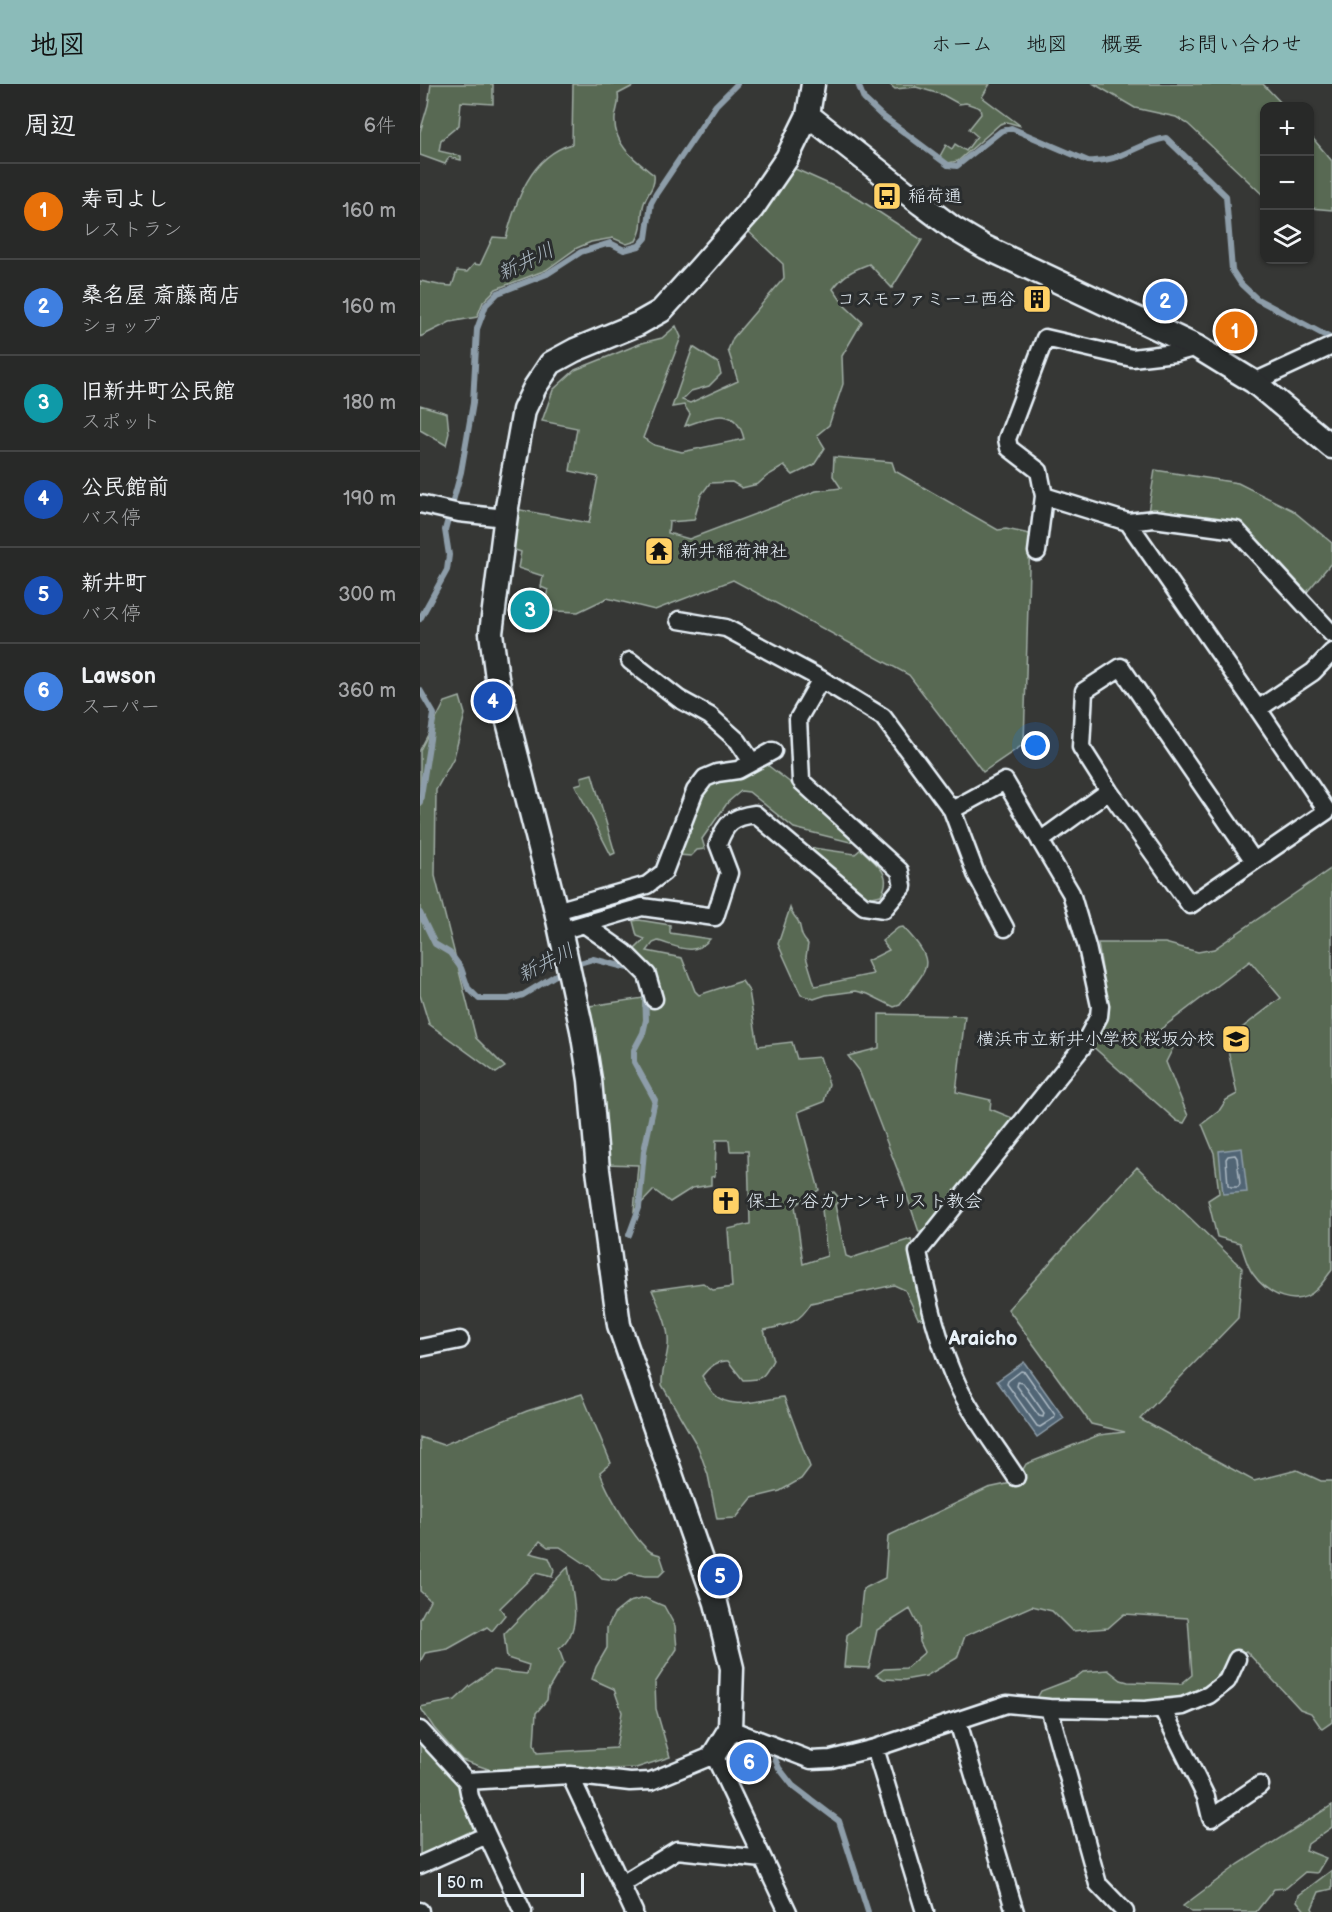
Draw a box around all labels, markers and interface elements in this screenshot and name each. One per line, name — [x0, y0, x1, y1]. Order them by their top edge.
text: 地図 — [30, 29, 86, 62]
text: ホーム — [931, 32, 993, 57]
text: 地図 — [1026, 32, 1068, 57]
text: 概要 — [1101, 32, 1143, 57]
text: お問い合わせ — [1176, 32, 1302, 57]
map controls — [1260, 102, 1314, 264]
button: + — [1260, 102, 1314, 156]
text: 周辺 — [24, 111, 76, 142]
text: 6件 — [364, 114, 396, 138]
button: − — [1260, 156, 1314, 210]
bus stop icon: 稲荷通 — [871, 180, 903, 212]
text: 寿司よし — [81, 186, 169, 213]
place label: 稲荷通 — [908, 186, 962, 207]
text: 1 — [39, 199, 48, 223]
text: 160 m — [342, 199, 396, 223]
button: layers — [1260, 210, 1314, 264]
text: レストラン — [81, 218, 183, 242]
water label: 新井川 — [494, 238, 558, 286]
pin: 2 — [1146, 278, 1184, 324]
text: 桑名屋 斎藤商店 — [81, 282, 241, 309]
building icon: コスモファミーユ西谷 — [1021, 283, 1053, 315]
place label: コスモファミーユ西谷 — [837, 289, 1016, 310]
text: 2 — [38, 295, 49, 319]
text: 160 m — [342, 295, 396, 319]
pin: 1 — [1216, 308, 1254, 354]
text: ショップ — [81, 314, 160, 338]
text: 旧新井町公民館 — [81, 378, 235, 405]
text: 3 — [38, 391, 49, 415]
text: 180 m — [343, 391, 396, 415]
text: スポット — [81, 410, 161, 434]
text: 公民館前 — [81, 474, 169, 501]
text: 4 — [38, 487, 49, 511]
text: 190 m — [343, 487, 396, 511]
text: バス停 — [81, 506, 141, 530]
temple icon: 新井稲荷神社 — [643, 535, 675, 567]
place label: 新井稲荷神社 — [680, 541, 788, 562]
text: 新井町 — [81, 570, 147, 597]
text: 5 — [38, 583, 49, 607]
text: 300 m — [338, 583, 396, 607]
pin: 3 — [510, 588, 550, 632]
text: バス停 — [81, 602, 141, 626]
text: Lawson — [81, 663, 156, 690]
pin: 4 — [474, 678, 512, 724]
text: 6 — [37, 679, 50, 703]
text: 360 m — [338, 679, 396, 703]
text: スーパー — [81, 695, 160, 719]
your location — [1021, 731, 1050, 760]
water label: 新井川 — [514, 939, 578, 987]
school or university icon: 横浜市立新井小学校 桜坂分校 — [1220, 1023, 1252, 1055]
place label: 横浜市立新井小学校 桜坂分校 — [976, 1029, 1215, 1050]
church icon: 保土ヶ谷カナンキリスト教会 — [710, 1185, 742, 1217]
place label: 保土ヶ谷カナンキリスト教会 — [747, 1191, 982, 1212]
district label: Araicho — [947, 1327, 1018, 1351]
pin: 5 — [700, 1554, 740, 1598]
pin: 6 — [730, 1740, 768, 1784]
scale bar — [438, 1870, 584, 1898]
text: 50 m — [447, 1874, 483, 1893]

